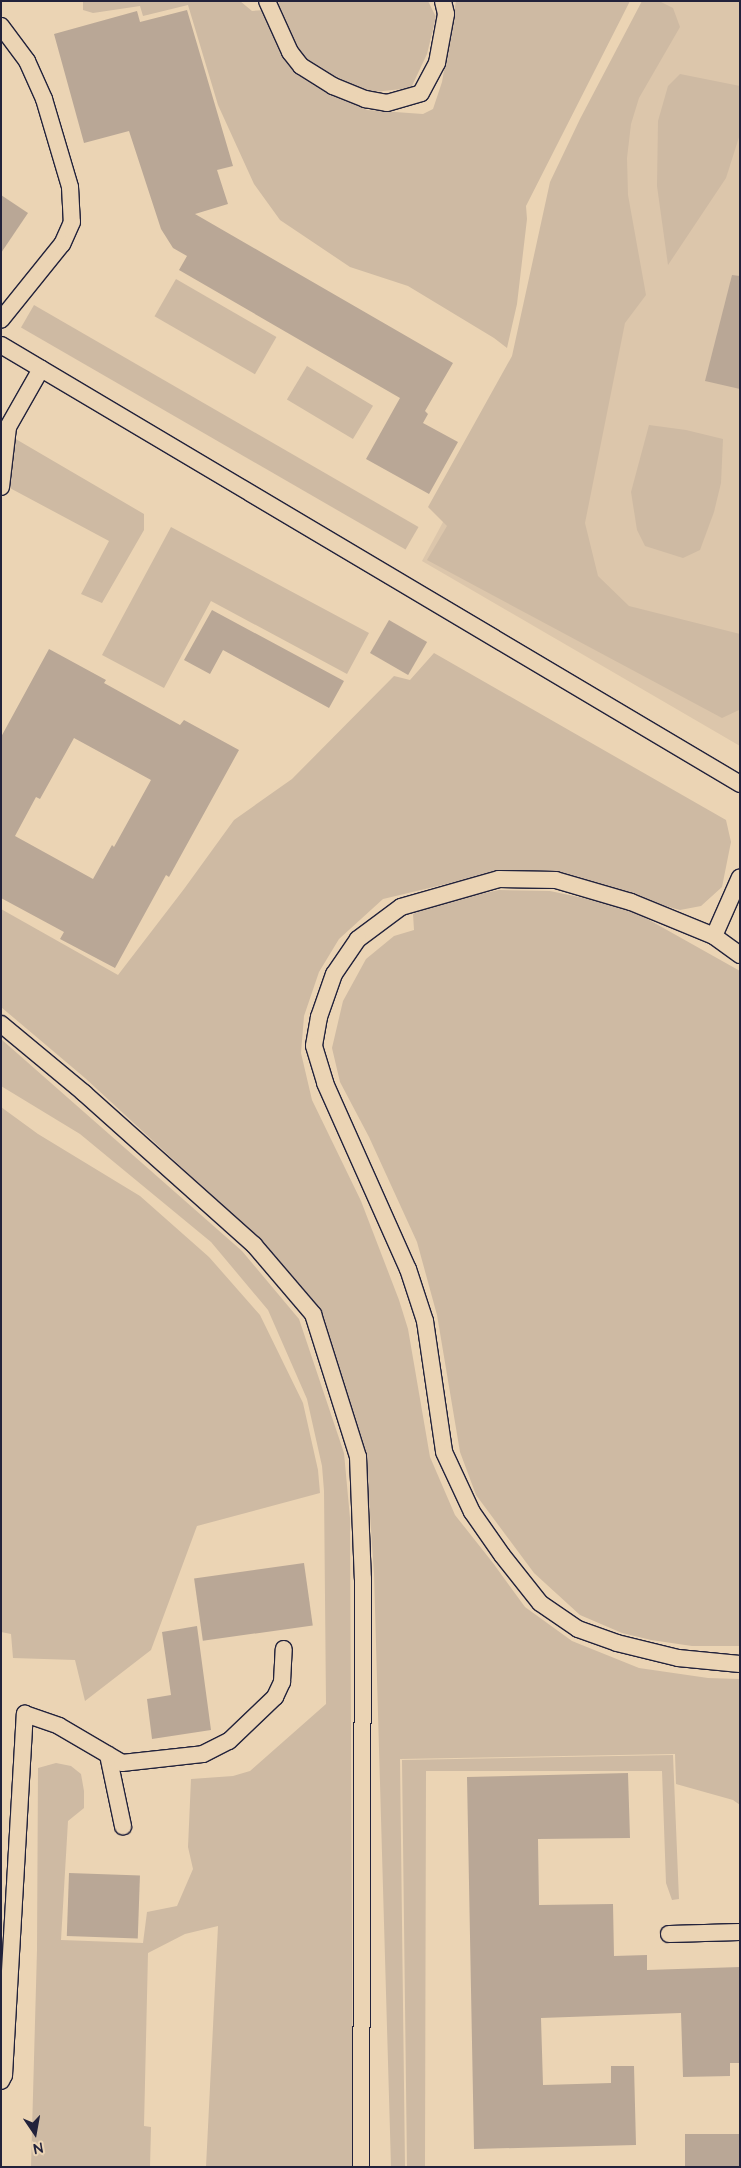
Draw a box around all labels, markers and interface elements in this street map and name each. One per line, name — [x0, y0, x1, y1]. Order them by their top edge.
north arrow — [10, 2108, 60, 2158]
text: N — [32, 2137, 44, 2158]

